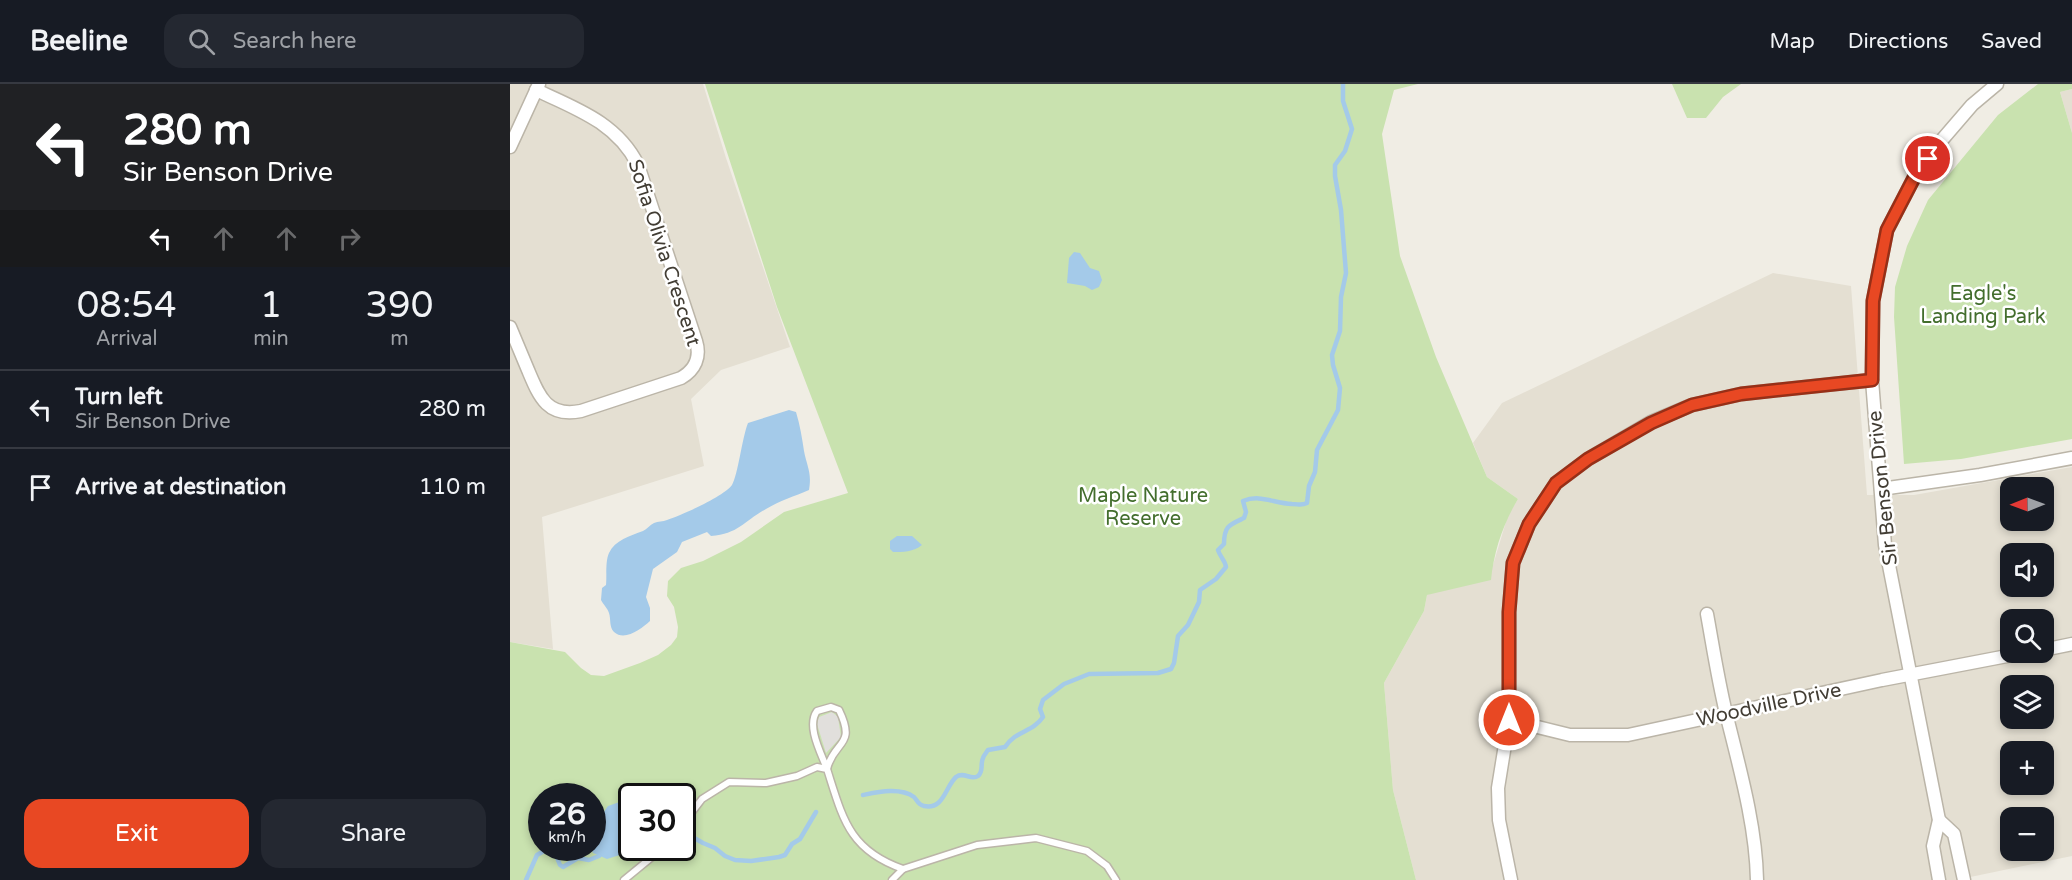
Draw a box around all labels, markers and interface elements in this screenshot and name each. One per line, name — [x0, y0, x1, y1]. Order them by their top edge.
search box — [164, 14, 584, 68]
text: Beeline — [30, 24, 128, 58]
icon: search — [185, 25, 218, 58]
text: Search here — [233, 28, 357, 54]
text: Map — [1769, 29, 1815, 54]
text: Directions — [1848, 29, 1948, 54]
text: Saved — [1981, 29, 2042, 54]
text: 280 m — [123, 105, 252, 156]
icon: left — [24, 108, 102, 186]
pin — [1902, 133, 1953, 184]
icon: arrive — [1911, 142, 1944, 175]
text: Sir Benson Drive — [123, 156, 333, 189]
street label: Sofia Olivia Crescent — [622, 157, 706, 350]
icon: left — [144, 222, 177, 255]
icon: ahead — [207, 222, 240, 255]
icon: ahead — [270, 222, 303, 255]
icon: right — [333, 222, 366, 255]
park label: Eagle's Landing Park — [1920, 282, 2046, 329]
text: 08:54 — [77, 284, 177, 327]
text: 1 — [260, 284, 282, 327]
text: 390 — [365, 284, 433, 327]
text: Arrival — [96, 327, 158, 351]
text: min — [253, 327, 289, 351]
text: m — [390, 327, 409, 351]
text: Turn left — [75, 384, 163, 410]
icon: left — [24, 393, 57, 426]
text: 280 m — [419, 396, 486, 422]
street label: Sir Benson Drive — [1863, 409, 1903, 567]
text: Sir Benson Drive — [75, 410, 231, 434]
icon: arrive — [24, 471, 57, 504]
text: Arrive at destination — [75, 474, 286, 500]
text: 110 m — [419, 474, 486, 500]
north arrow — [2000, 477, 2054, 531]
map controls — [2000, 477, 2054, 861]
park label: Maple Nature Reserve — [1078, 484, 1208, 531]
button: sound — [2000, 543, 2054, 597]
button: search — [2000, 609, 2054, 663]
button: layers — [2000, 675, 2054, 729]
street label: Woodville Drive — [1694, 678, 1844, 732]
position arrow — [1477, 688, 1541, 752]
button: + — [2000, 741, 2054, 795]
speed limit sign: 30 — [618, 783, 696, 861]
text: 26 — [548, 796, 586, 833]
button: Exit — [24, 799, 249, 868]
button: Share — [261, 799, 486, 868]
button: − — [2000, 807, 2054, 861]
text: km/h — [548, 828, 586, 846]

